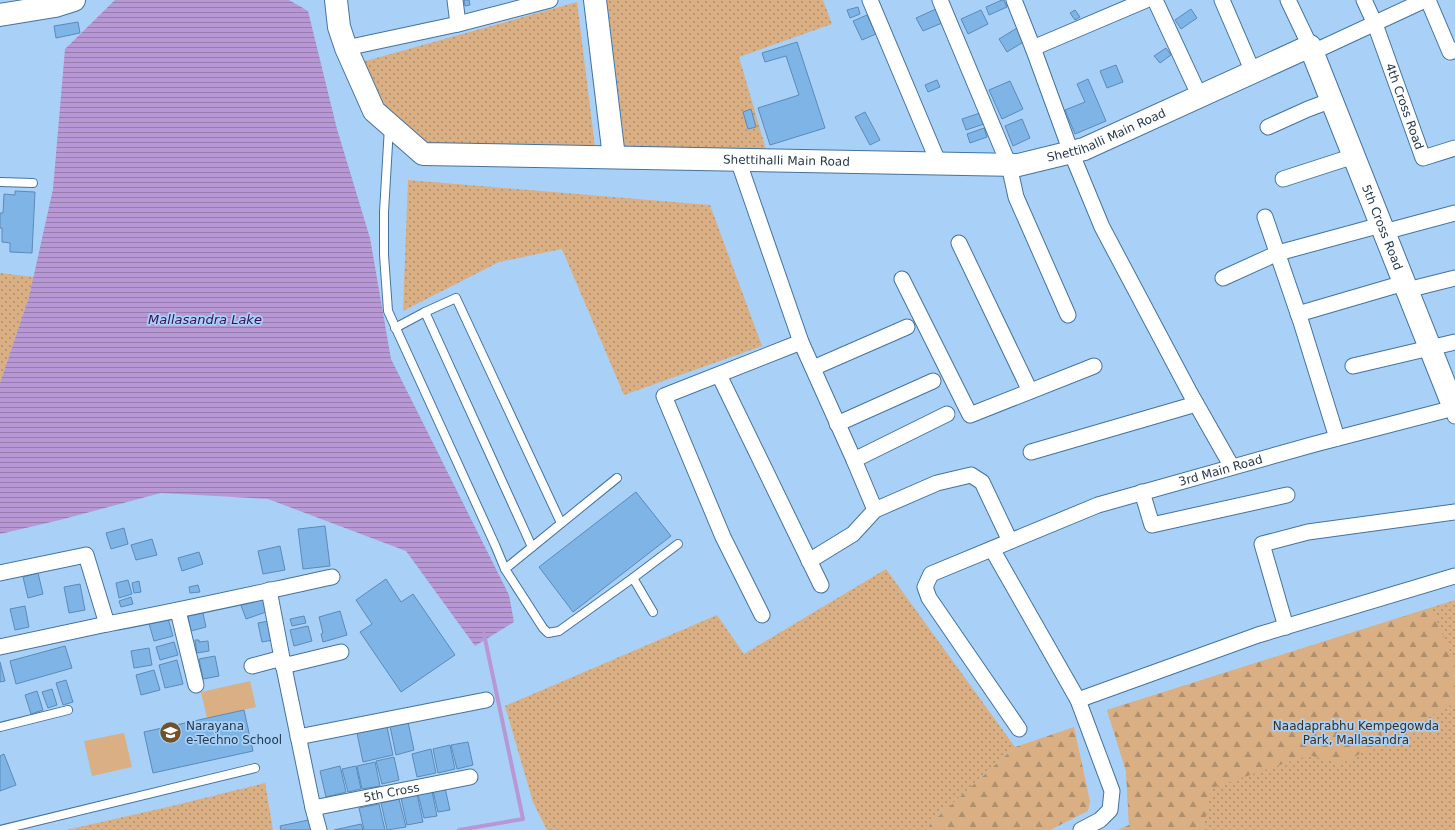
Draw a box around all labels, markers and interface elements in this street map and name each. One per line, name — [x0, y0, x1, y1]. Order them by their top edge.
street label: 4th Cross Road — [1383, 61, 1426, 152]
street label: Shettihalli Main Road — [1046, 106, 1168, 165]
street label: Shettihalli Main Road — [723, 153, 850, 169]
street label: 5th Cross Road — [1359, 183, 1405, 272]
water label: Mallasandra Lake — [148, 312, 262, 327]
street label: 3rd Main Road — [1177, 452, 1264, 489]
place label: Narayana e-Techno School — [186, 719, 282, 747]
park label: Naadaprabhu Kempegowda Park, Mallasandra — [1273, 719, 1439, 747]
school or university icon: Narayana e-Techno School — [158, 720, 184, 746]
street label: 5th Cross — [362, 780, 421, 805]

